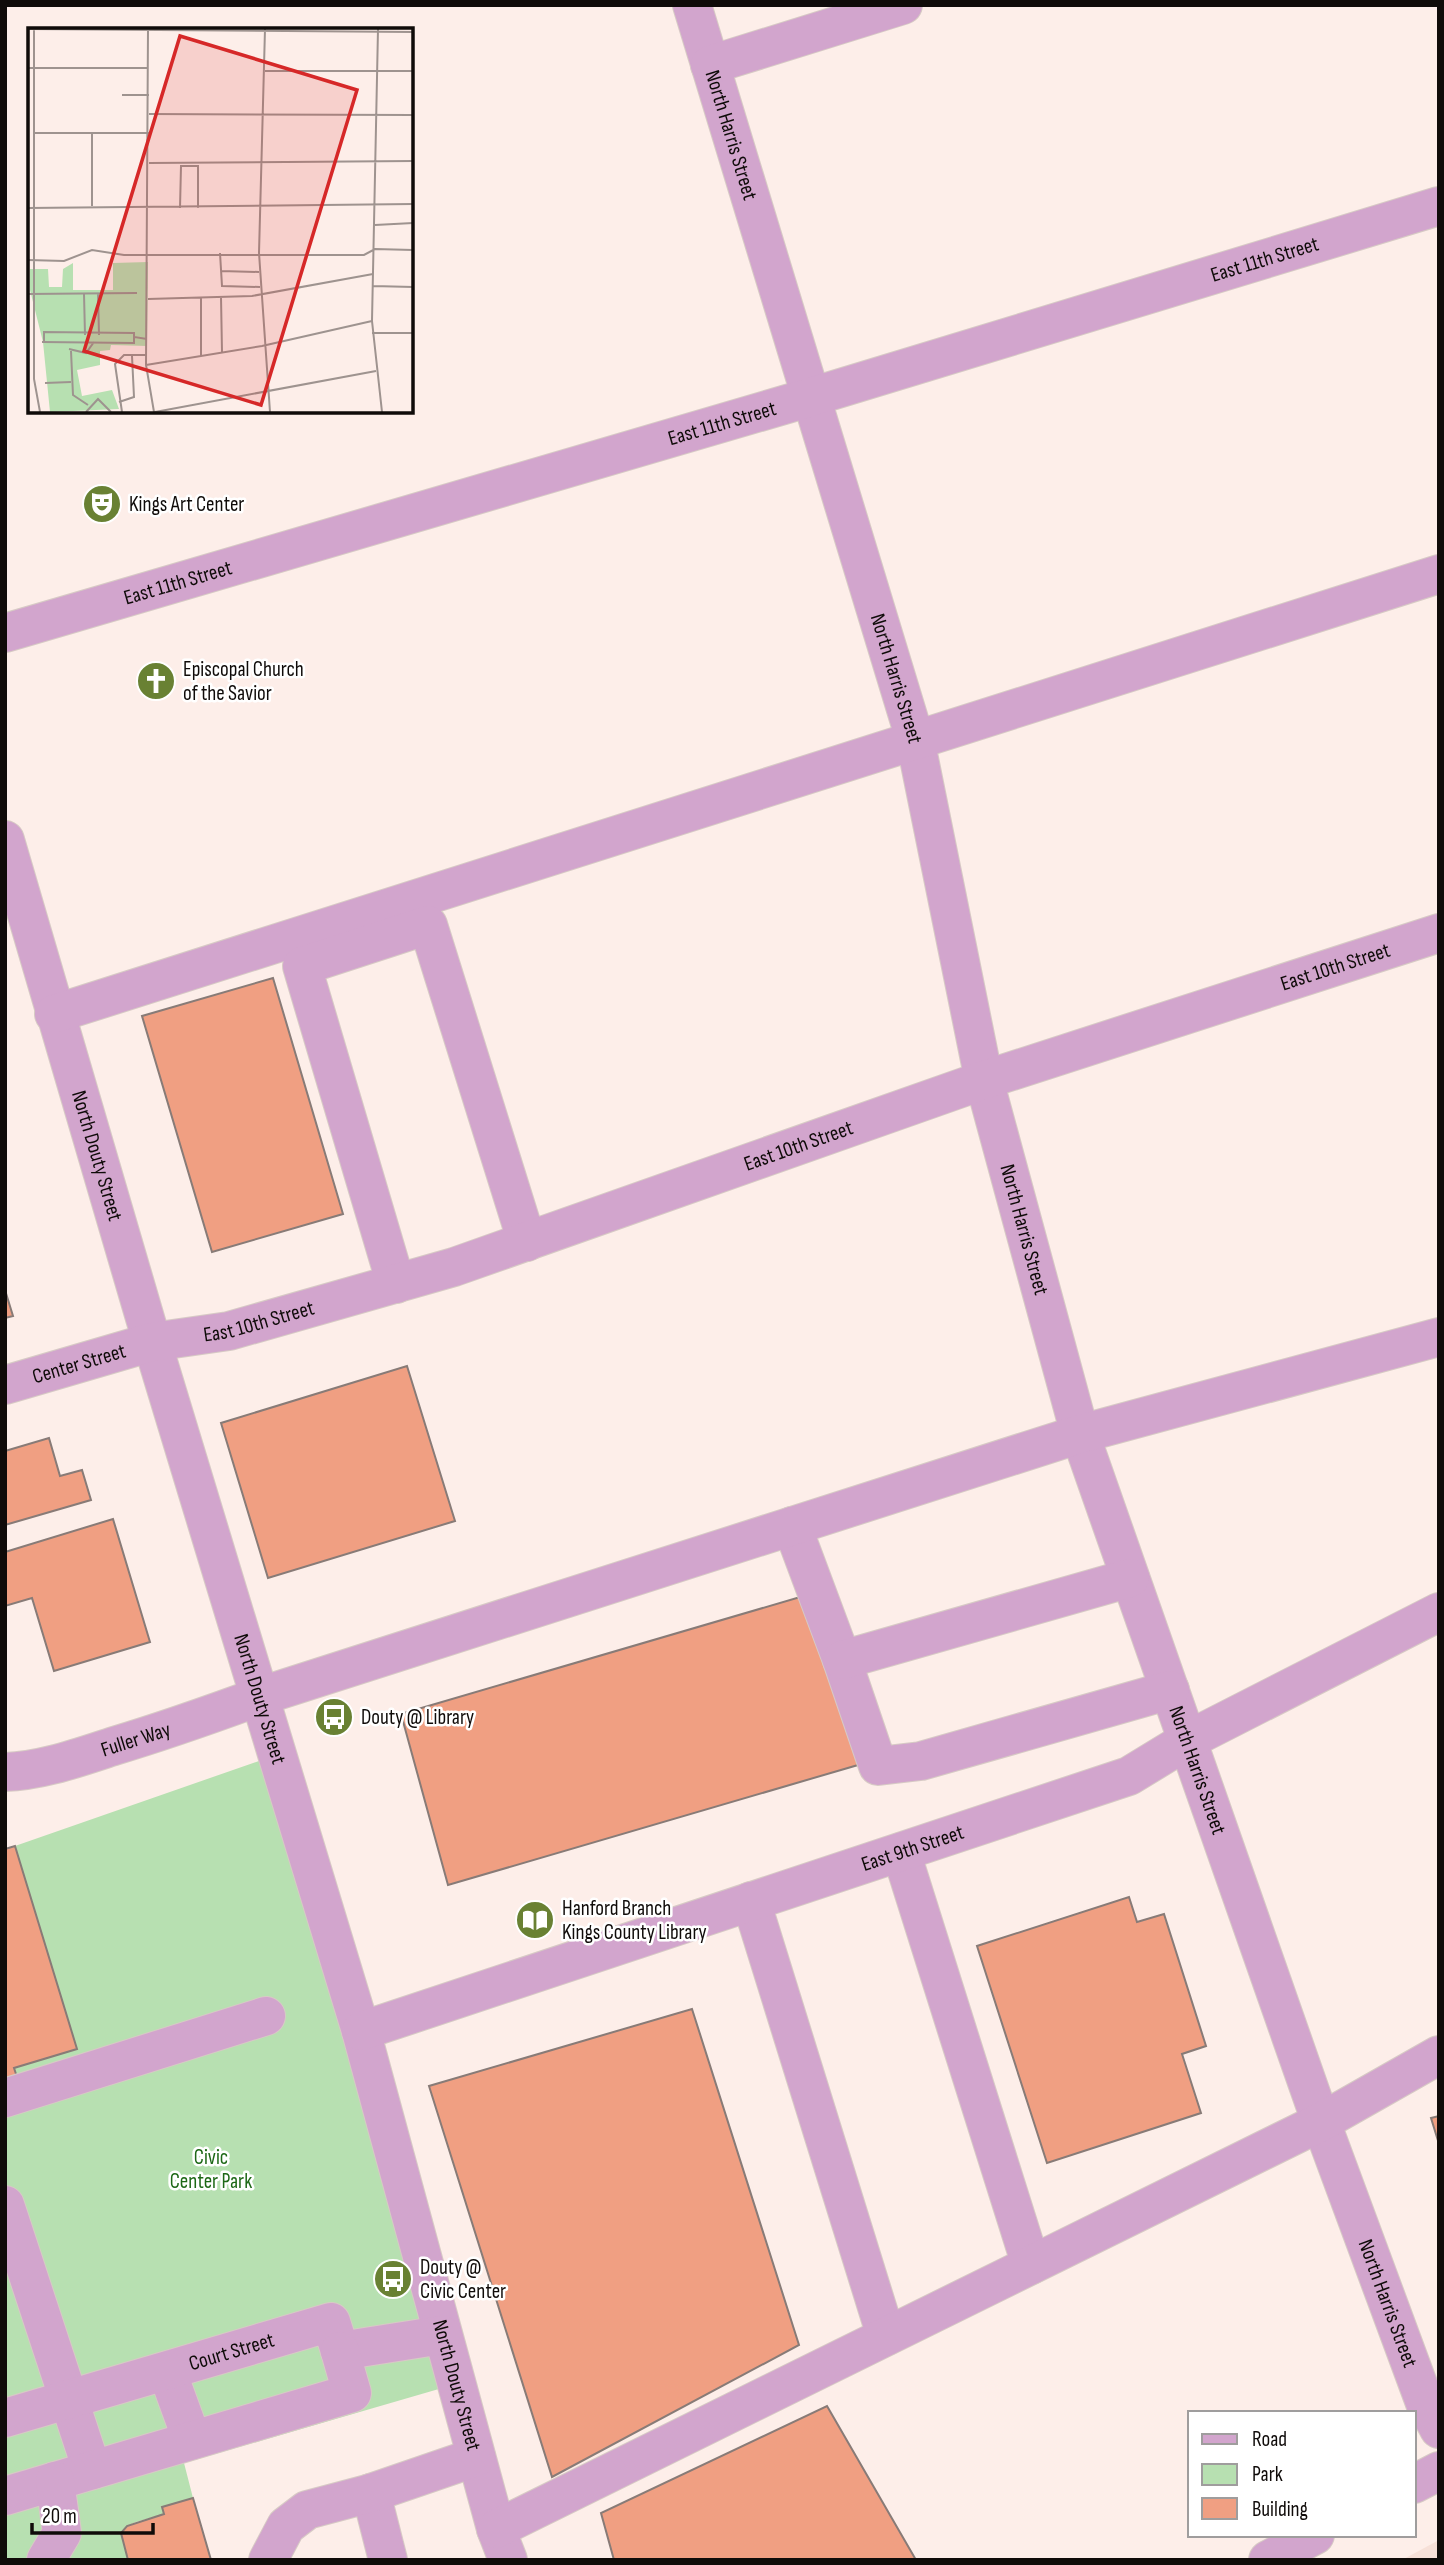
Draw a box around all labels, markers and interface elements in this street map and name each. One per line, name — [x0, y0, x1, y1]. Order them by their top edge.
inset map — [28, 28, 413, 413]
street label: North Harris Street — [700, 67, 763, 203]
street label: East 11th Street — [1208, 231, 1322, 288]
street label: East 11th Street — [665, 396, 779, 451]
theatre icon: Kings Art Center — [81, 483, 123, 525]
place label: Kings Art Center — [129, 492, 244, 517]
street label: East 11th Street — [121, 555, 235, 611]
street label: North Harris Street — [865, 611, 928, 746]
place label: Episcopal Church of the Savior — [183, 657, 304, 706]
church icon: Episcopal Church of the Savior — [135, 660, 177, 702]
street label: East 10th Street — [1278, 938, 1393, 996]
street label: North Douty Street — [66, 1088, 128, 1224]
street label: East 10th Street — [741, 1115, 856, 1177]
street label: North Harris Street — [994, 1162, 1054, 1298]
street label: East 10th Street — [202, 1295, 317, 1348]
street label: Center Street — [29, 1338, 129, 1389]
street label: North Douty Street — [228, 1631, 291, 1767]
bus stop icon: Douty @ Library — [313, 1696, 355, 1738]
street label: North Harris Street — [1163, 1703, 1231, 1838]
place label: Douty @ Library — [361, 1705, 474, 1730]
street label: Fuller Way — [98, 1717, 174, 1762]
street label: East 9th Street — [858, 1820, 967, 1877]
place label: Hanford Branch Kings County Library — [562, 1896, 707, 1945]
library icon: Hanford Branch Kings County Library — [514, 1899, 556, 1941]
park label: Civic Center Park — [170, 2145, 252, 2194]
street label: North Harris Street — [1353, 2236, 1423, 2371]
place label: Douty @ Civic Center — [420, 2255, 506, 2304]
bus stop icon: Douty @ Civic Center — [372, 2258, 414, 2300]
street label: North Douty Street — [427, 2317, 486, 2453]
street label: Court Street — [186, 2327, 277, 2376]
legend — [1188, 2411, 1416, 2537]
text: Road — [1252, 2427, 1287, 2452]
text: Park — [1252, 2462, 1283, 2487]
scale bar — [32, 2492, 152, 2536]
text: Building — [1252, 2497, 1308, 2522]
text: 20 m — [42, 2504, 77, 2529]

